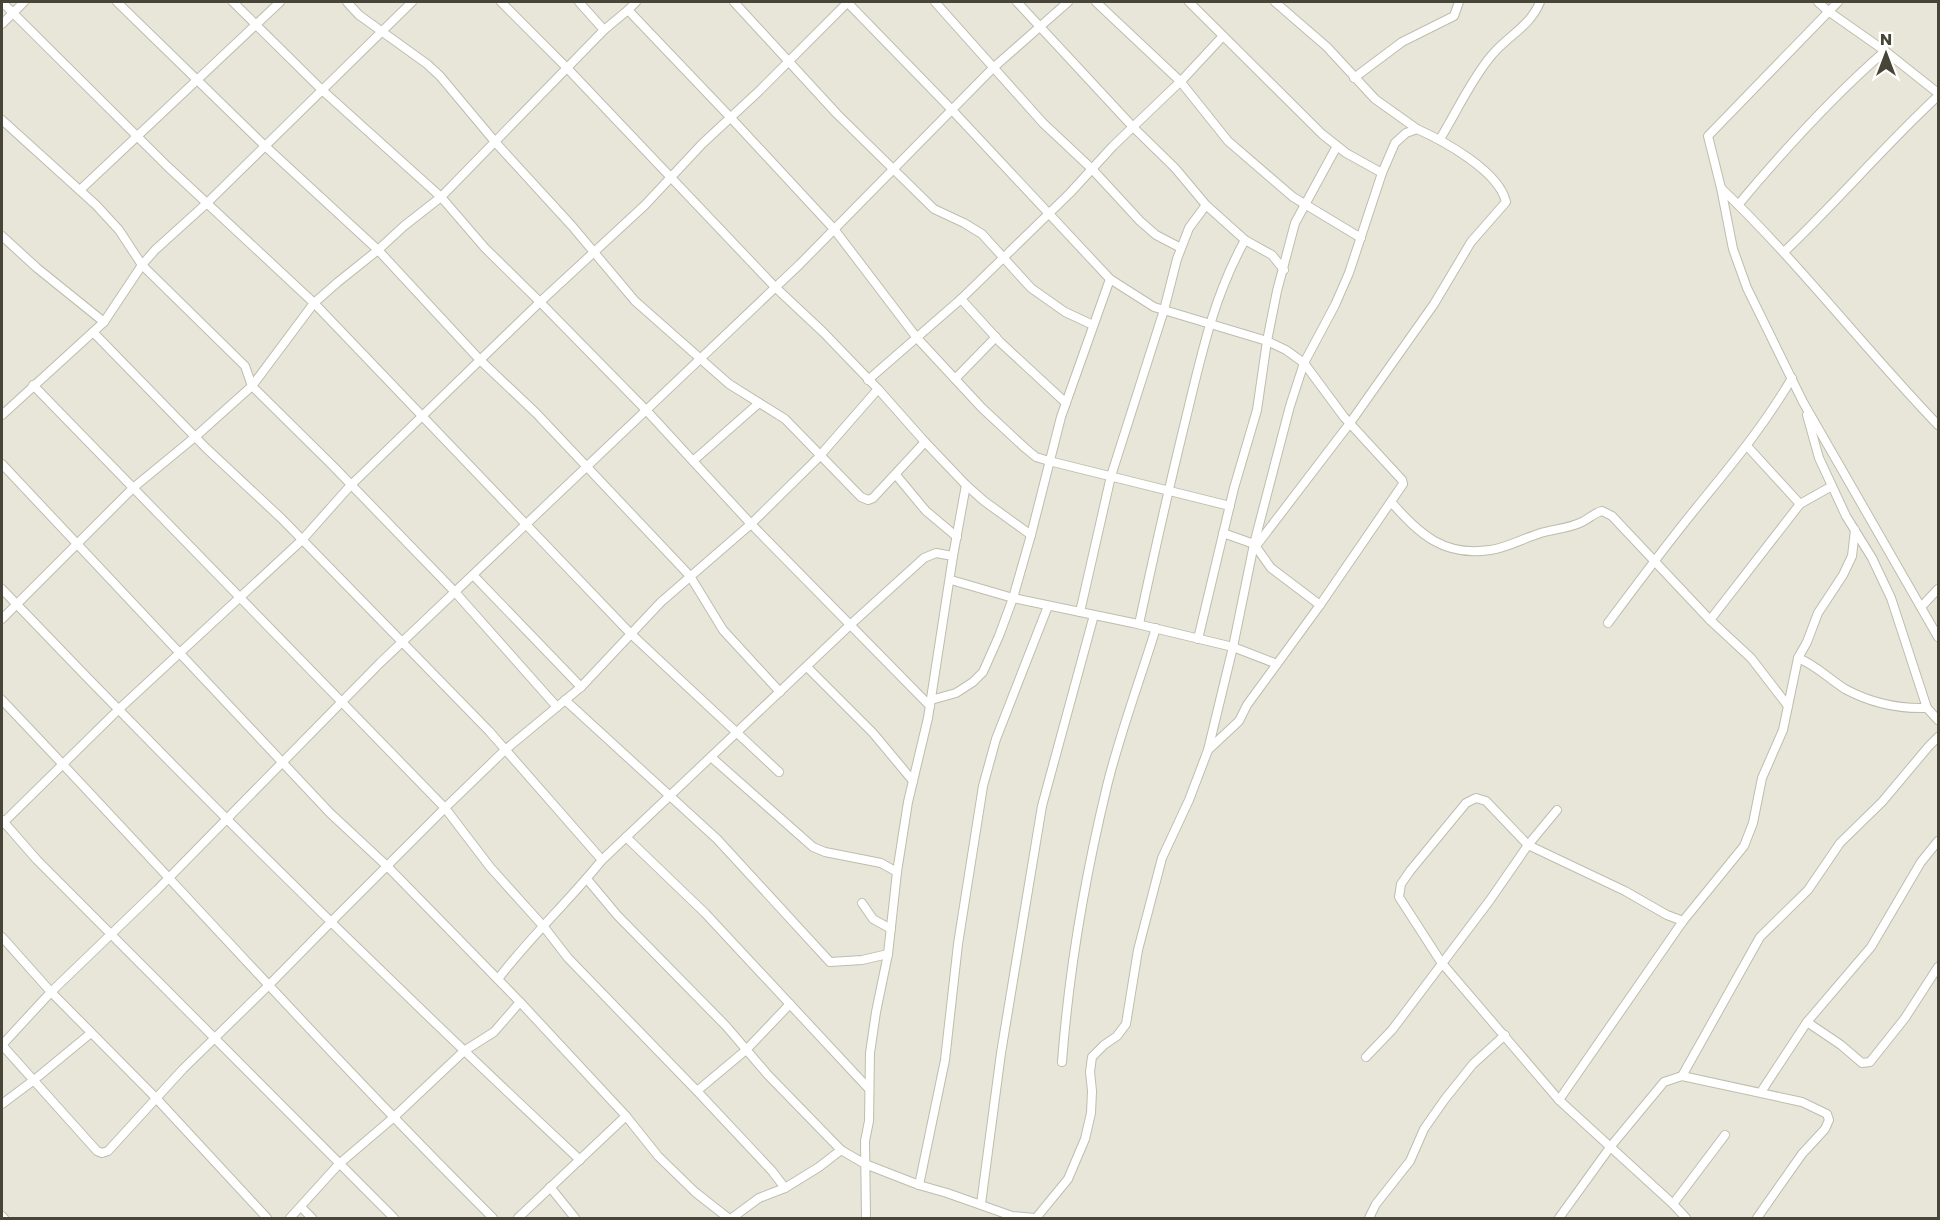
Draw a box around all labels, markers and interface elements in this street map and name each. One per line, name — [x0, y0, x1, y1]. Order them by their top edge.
north arrow — [1856, 24, 1916, 84]
text: N — [1880, 28, 1892, 51]

